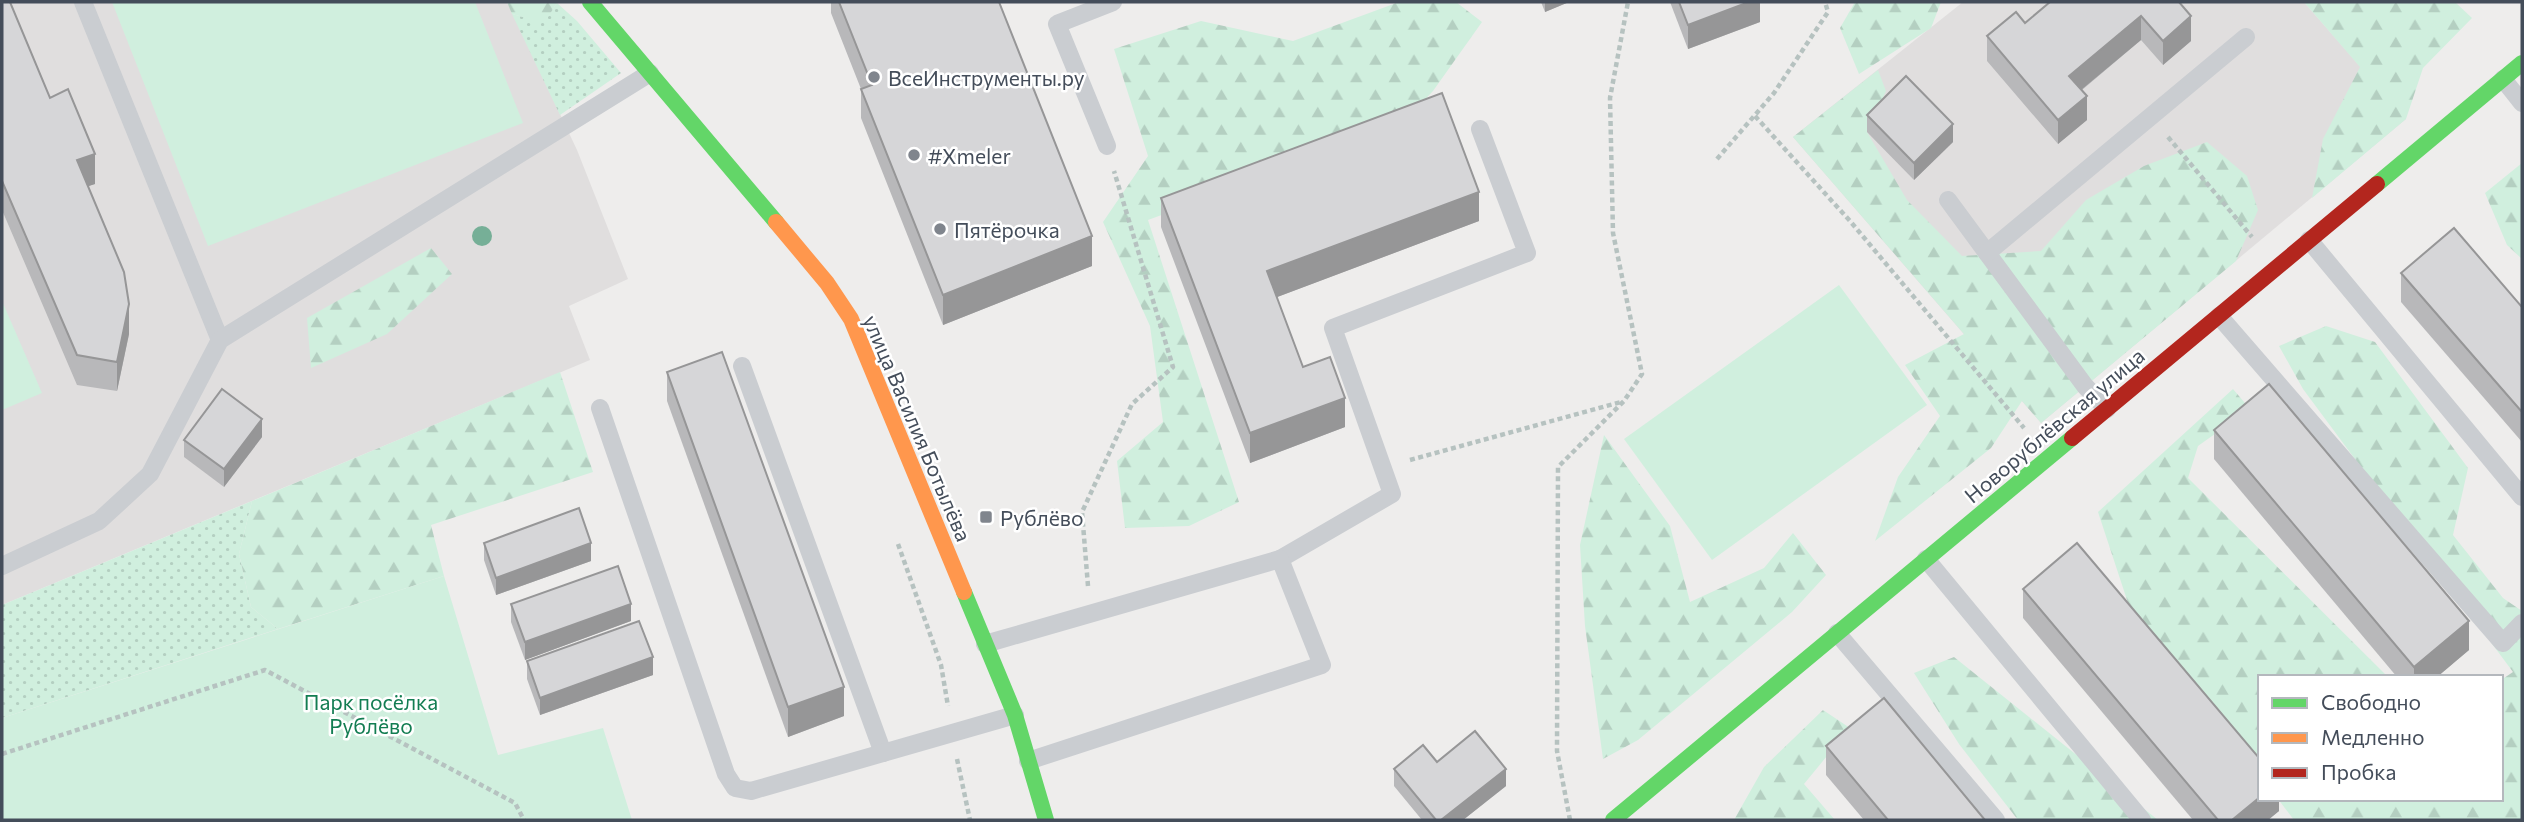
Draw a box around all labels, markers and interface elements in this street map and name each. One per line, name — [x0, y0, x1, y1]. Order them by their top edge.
place label: ВсеИнструменты.ру — [888, 65, 1085, 90]
marker: ВсеИнструменты.ру — [866, 69, 882, 85]
place label: #Xmeler — [928, 143, 1011, 168]
marker: #Xmeler — [906, 147, 922, 163]
place label: Пятёрочка — [954, 217, 1060, 242]
marker: Пятёрочка — [932, 221, 948, 237]
street label: улица Василия Ботылёва — [859, 311, 977, 545]
street label: Новорублёвская улица — [1959, 343, 2149, 507]
place label: Рублёво — [1000, 505, 1084, 530]
marker: Рублёво — [978, 509, 994, 525]
legend — [2258, 675, 2503, 801]
park label: Парк посёлка Рублёво — [304, 689, 438, 738]
text: Свободно — [2321, 689, 2421, 714]
text: Медленно — [2321, 724, 2425, 749]
text: Пробка — [2321, 759, 2396, 784]

